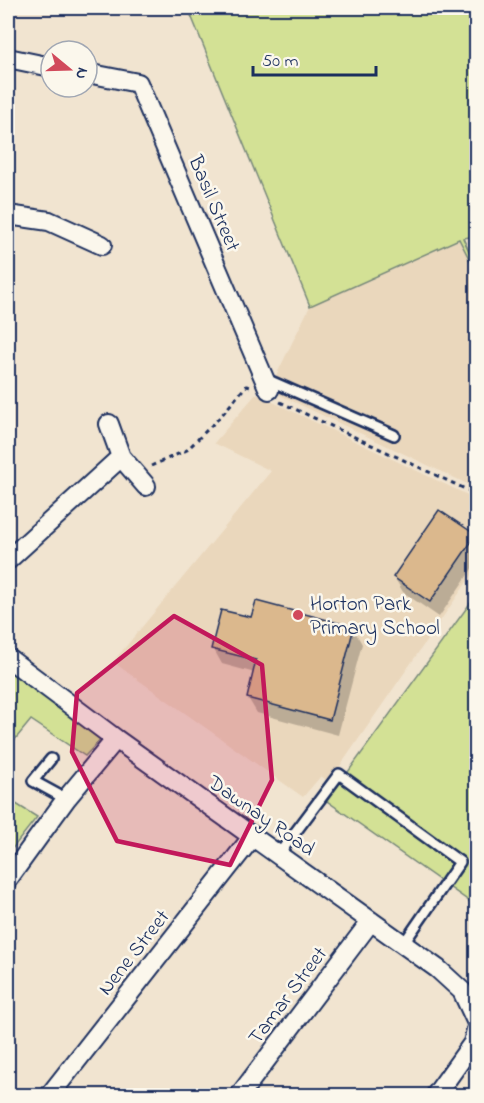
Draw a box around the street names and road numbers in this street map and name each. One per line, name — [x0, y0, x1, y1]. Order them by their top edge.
street label: Basil Street — [179, 150, 247, 256]
street label: Dawnay Road — [199, 768, 321, 866]
street label: Nene Street — [92, 904, 178, 1002]
street label: Tamar Street — [242, 941, 335, 1051]

